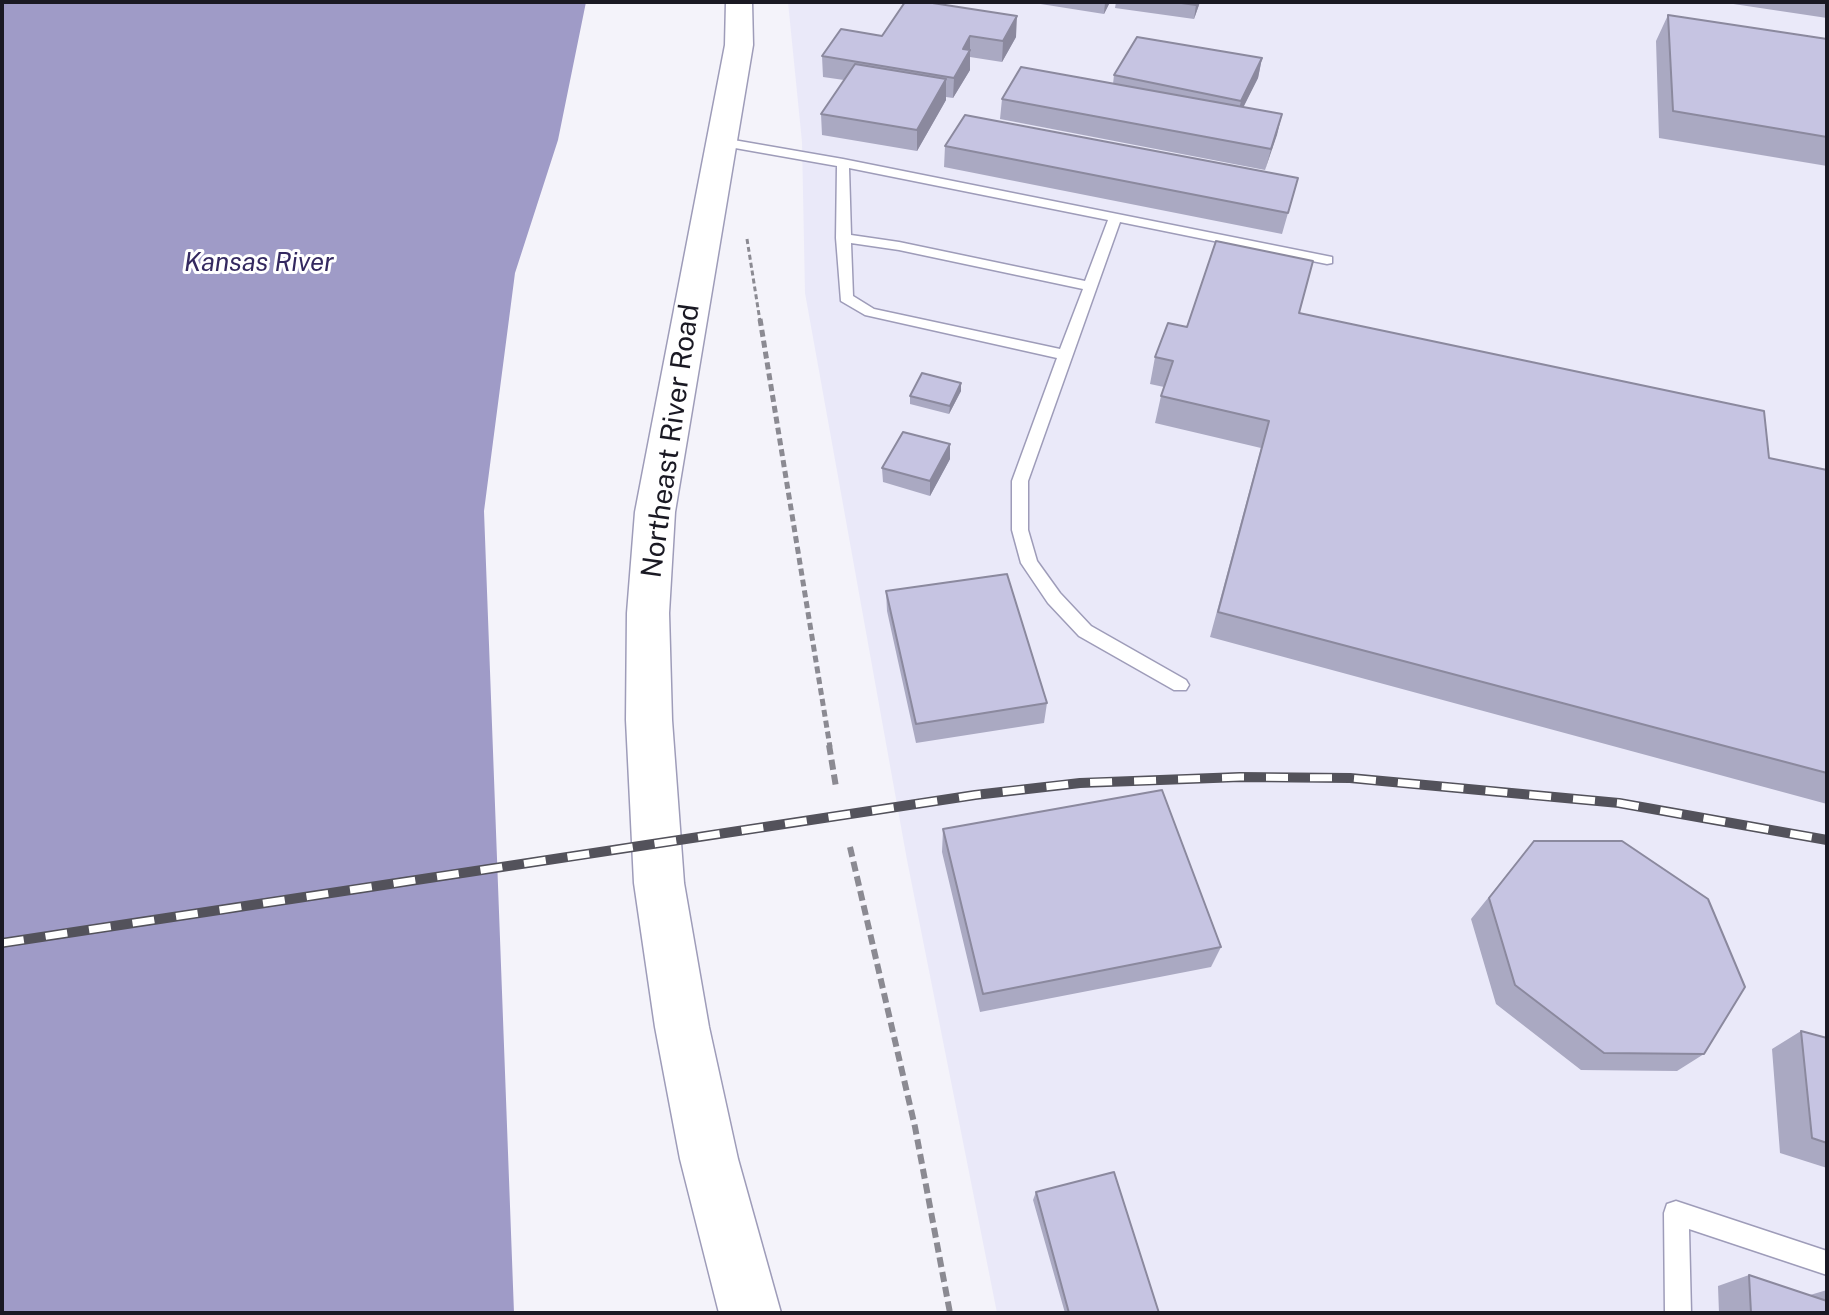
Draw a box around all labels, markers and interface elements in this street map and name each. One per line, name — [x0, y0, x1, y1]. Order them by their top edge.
water label: Kansas River — [184, 247, 334, 279]
street label: Northeast River Road — [635, 302, 707, 580]

